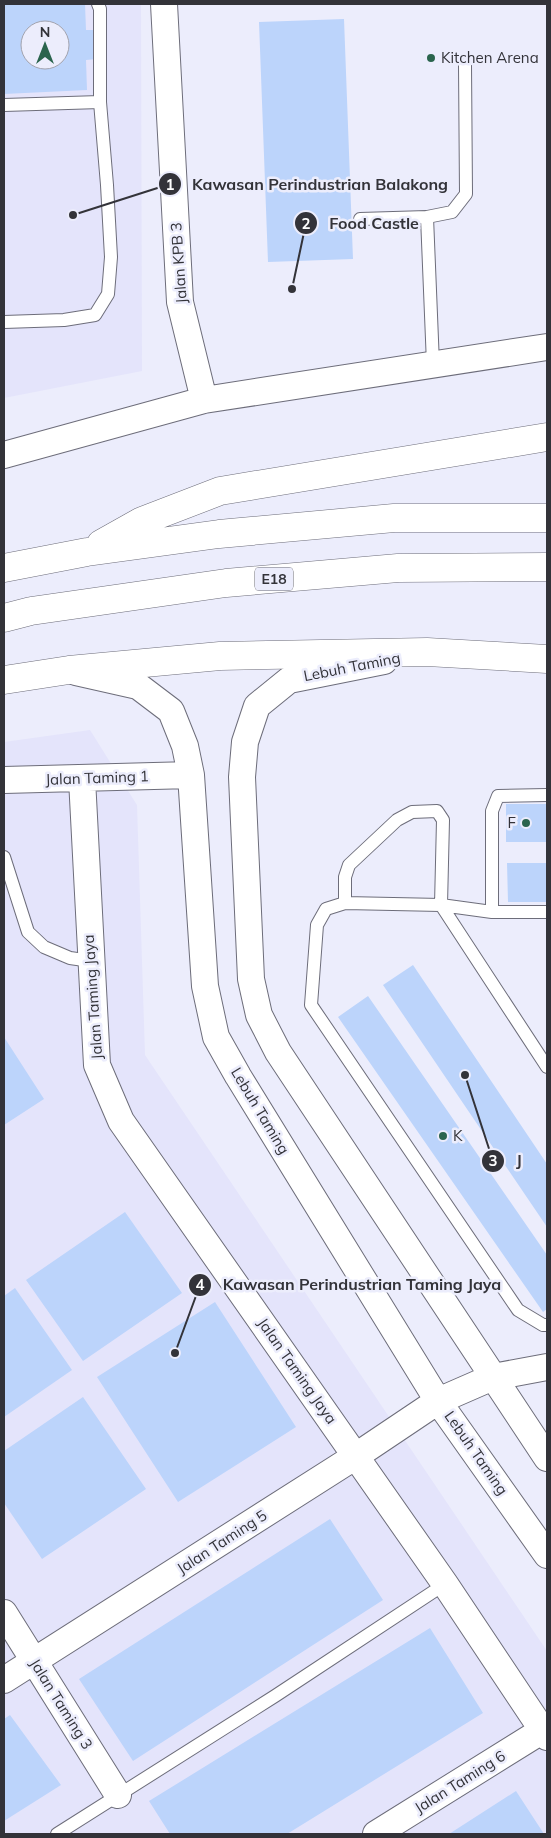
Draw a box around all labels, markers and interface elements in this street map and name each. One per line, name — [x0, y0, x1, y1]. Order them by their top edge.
north arrow — [20, 20, 70, 70]
text: N — [40, 23, 50, 41]
place label: Kitchen Arena — [441, 48, 539, 67]
marker: Kitchen Arena — [425, 52, 437, 64]
callout: Kawasan Perindustrian Balakong — [157, 169, 458, 200]
text: Kawasan Perindustrian Balakong — [192, 174, 448, 194]
text: 1 — [165, 175, 175, 194]
callout: Food Castle — [294, 208, 428, 239]
text: Food Castle — [329, 213, 419, 233]
text: 2 — [301, 214, 311, 233]
street label: Jalan KPB 3 — [166, 222, 191, 304]
road number: E18 — [255, 568, 293, 590]
street label: Lebuh Taming — [302, 648, 402, 685]
street label: Jalan Taming 1 — [45, 766, 149, 789]
place label: F — [508, 813, 516, 832]
marker: F — [520, 817, 532, 829]
street label: Jalan Taming Jaya — [79, 934, 106, 1060]
street label: Lebuh Taming — [227, 1064, 294, 1158]
place label: K — [453, 1126, 463, 1145]
marker: K — [437, 1130, 449, 1142]
callout: J — [481, 1145, 532, 1176]
text: J — [516, 1150, 522, 1170]
text: 3 — [488, 1151, 498, 1170]
callout: Kawasan Perindustrian Taming Jaya — [188, 1269, 511, 1300]
text: Kawasan Perindustrian Taming Jaya — [223, 1274, 501, 1294]
text: 4 — [195, 1275, 205, 1294]
street label: Jalan Taming Jaya — [254, 1314, 341, 1427]
street label: Lebuh Taming — [440, 1407, 512, 1498]
street label: Jalan Taming 5 — [173, 1505, 270, 1578]
street label: Jalan Taming 3 — [26, 1655, 97, 1753]
street label: Jalan Taming 6 — [411, 1746, 509, 1817]

